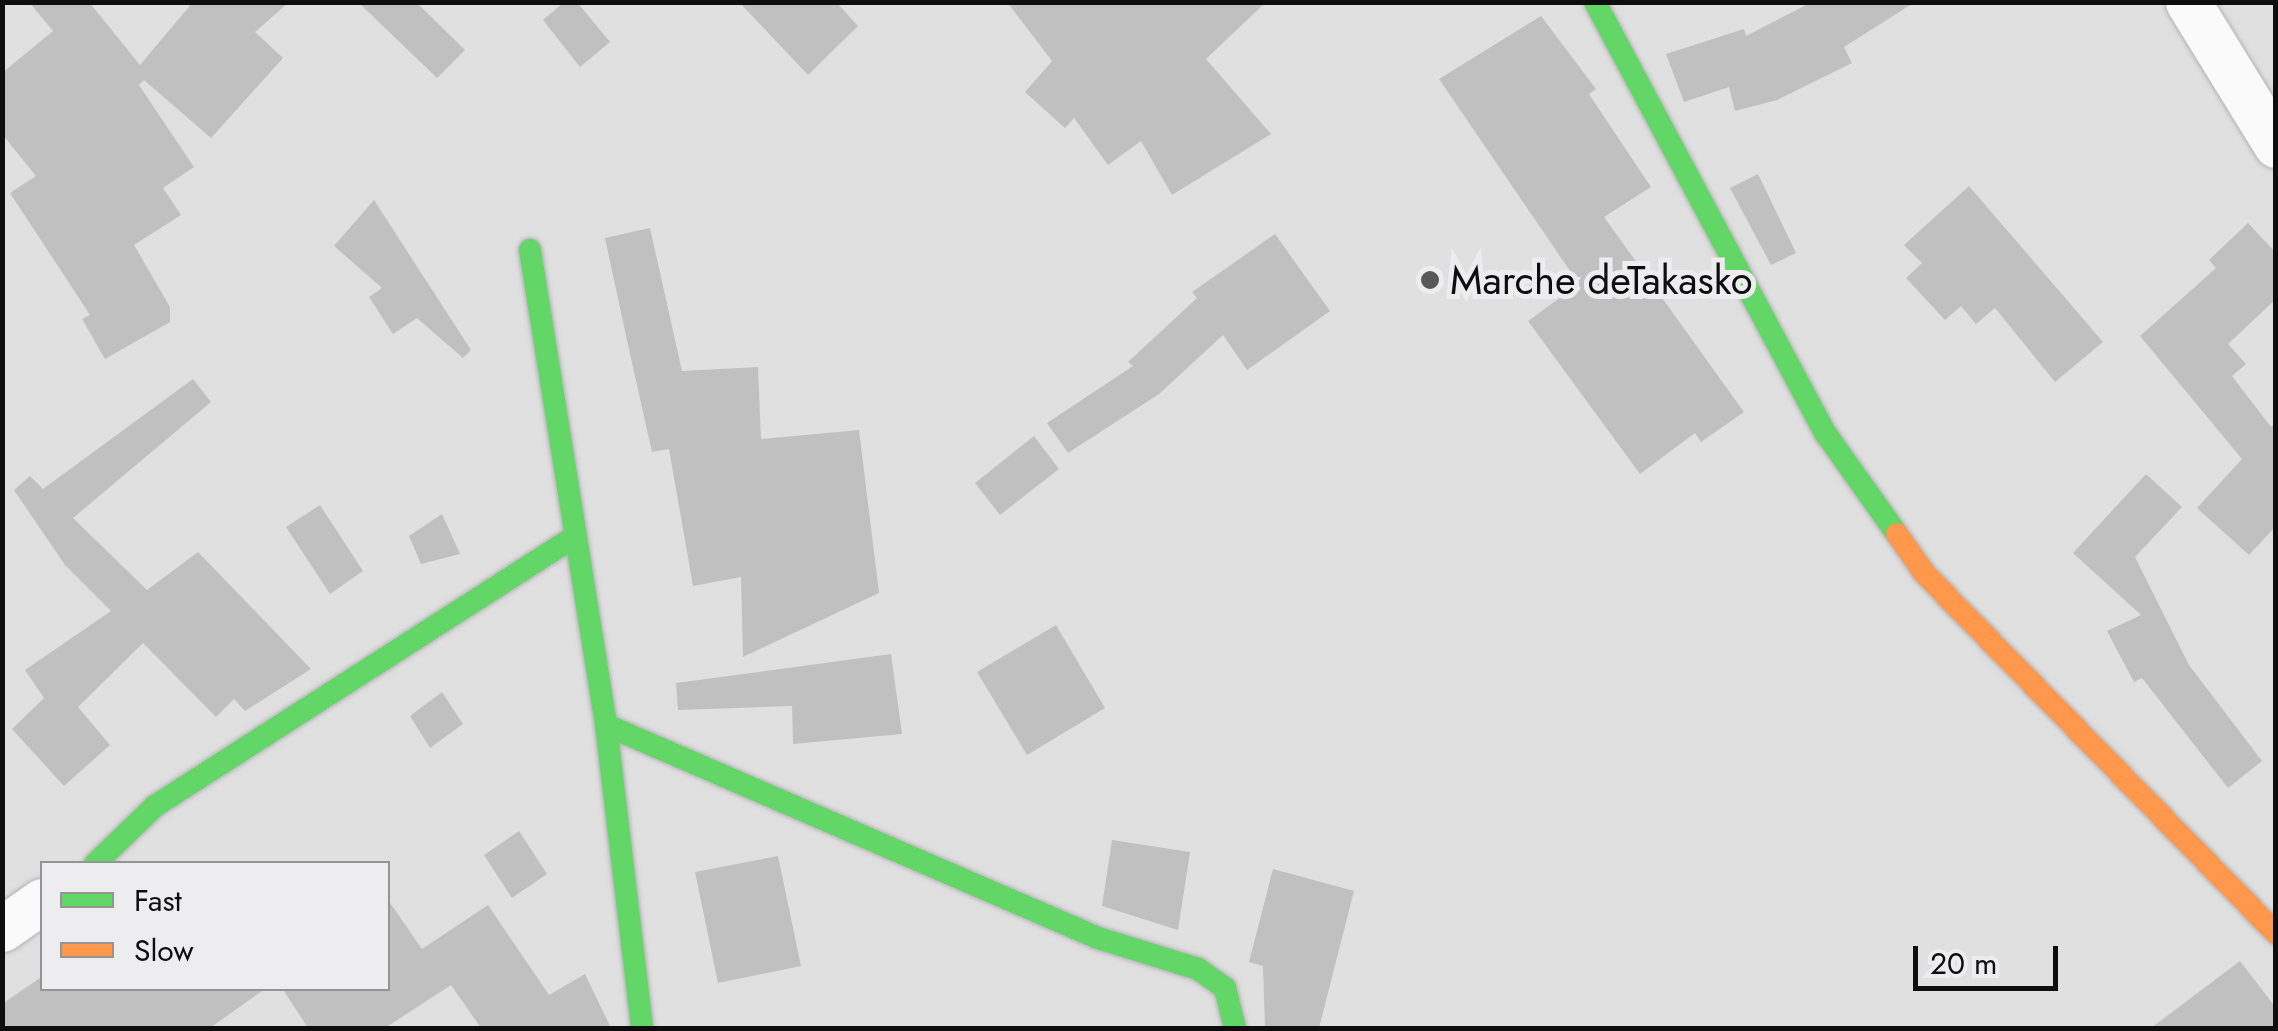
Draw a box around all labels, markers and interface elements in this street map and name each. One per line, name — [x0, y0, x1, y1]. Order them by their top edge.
place label: Marche deTakasko — [1450, 256, 1753, 304]
marker: Marche deTakasko — [1419, 269, 1441, 291]
legend — [40, 861, 390, 991]
text: Fast — [134, 879, 182, 922]
scale bar — [1918, 926, 2063, 988]
text: Slow — [134, 929, 194, 972]
text: 20 m — [1930, 942, 1997, 985]

